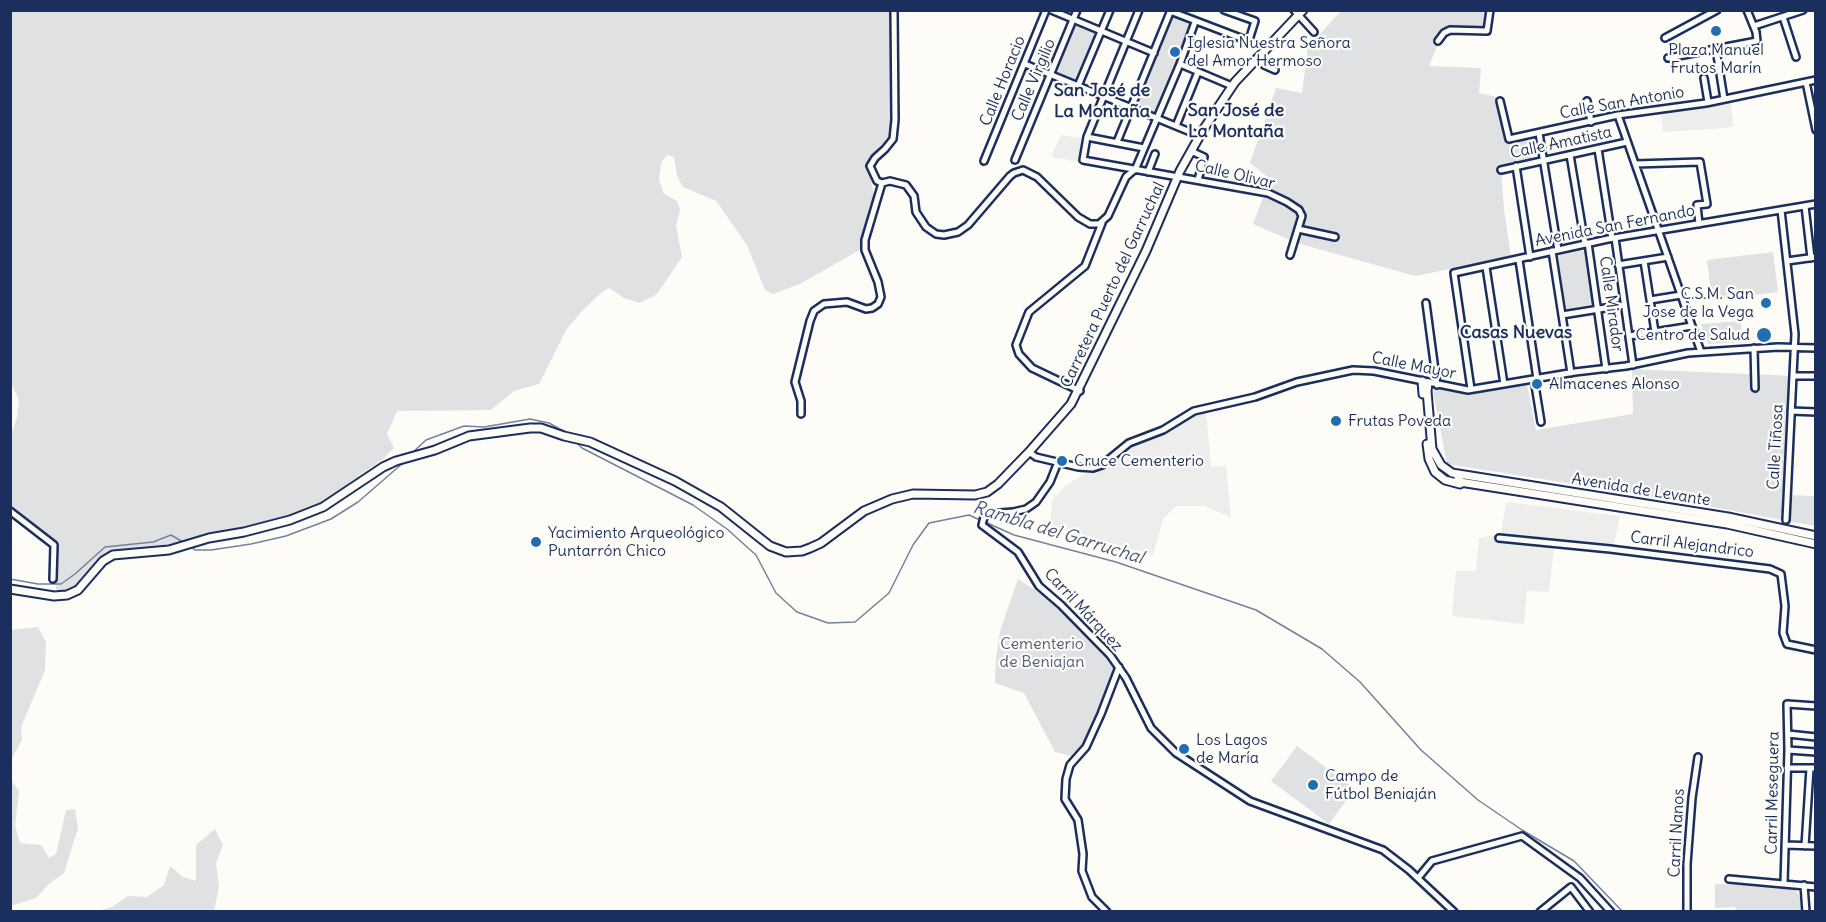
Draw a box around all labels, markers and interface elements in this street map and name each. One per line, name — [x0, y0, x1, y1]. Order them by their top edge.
marker: Plaza Manuel Frutos Marín — [1709, 24, 1723, 38]
street label: Calle Horacio — [976, 33, 1030, 129]
place label: Iglesia Nuestra Señora del Amor Hermoso — [1187, 33, 1351, 71]
street label: Calle Virgilio — [1008, 36, 1060, 124]
place label: Plaza Manuel Frutos Marín — [1668, 40, 1764, 78]
marker: Iglesia Nuestra Señora del Amor Hermoso — [1168, 45, 1182, 59]
district label: San José de La Montaña — [1054, 80, 1150, 122]
street label: Calle San Antonio — [1558, 83, 1686, 123]
district label: San José de La Montaña — [1188, 100, 1284, 142]
street label: Calle Amatista — [1508, 123, 1614, 163]
street label: Calle Olivar — [1193, 156, 1277, 194]
street label: Carretera Puerto del Garruchal — [1057, 179, 1169, 391]
street label: Avenida San Fernando — [1534, 201, 1696, 251]
street label: Calle Mirador — [1595, 255, 1627, 353]
place label: C.S.M. San Jose de la Vega — [1643, 284, 1754, 322]
marker: C.S.M. San Jose de la Vega — [1759, 296, 1773, 310]
district label: Casas Nuevas — [1460, 322, 1572, 344]
place label: Centro de Salud — [1636, 325, 1750, 345]
marker: Centro de Salud — [1755, 326, 1773, 344]
street label: Calle Mayor — [1370, 348, 1458, 384]
place label: Almacenes Alonso — [1549, 374, 1680, 394]
marker: Almacenes Alonso — [1530, 377, 1544, 391]
street label: Calle Tiñosa — [1764, 404, 1788, 490]
place label: Frutas Poveda — [1348, 411, 1451, 431]
marker: Frutas Poveda — [1329, 414, 1343, 428]
place label: Cruce Cementerio — [1074, 451, 1204, 471]
marker: Cruce Cementerio — [1055, 454, 1069, 468]
street label: Avenida de Levante — [1570, 470, 1712, 510]
water label: Rambla del Garruchal — [970, 497, 1146, 569]
place label: Yacimiento Arqueológico Puntarrón Chico — [548, 523, 725, 561]
street label: Carril Alejandrico — [1629, 528, 1755, 562]
marker: Yacimiento Arqueológico Puntarrón Chico — [529, 535, 543, 549]
street label: Carril Márquez — [1040, 565, 1126, 655]
park label: Cementerio de Beniajan — [1000, 634, 1084, 672]
place label: Los Lagos de María — [1196, 730, 1267, 768]
street label: Carril Meseguera — [1762, 731, 1784, 855]
marker: Los Lagos de María — [1177, 742, 1191, 756]
place label: Campo de Fútbol Beniaján — [1325, 766, 1436, 804]
marker: Campo de Fútbol Beniaján — [1306, 778, 1320, 792]
street label: Carril Nanos — [1665, 788, 1689, 878]

